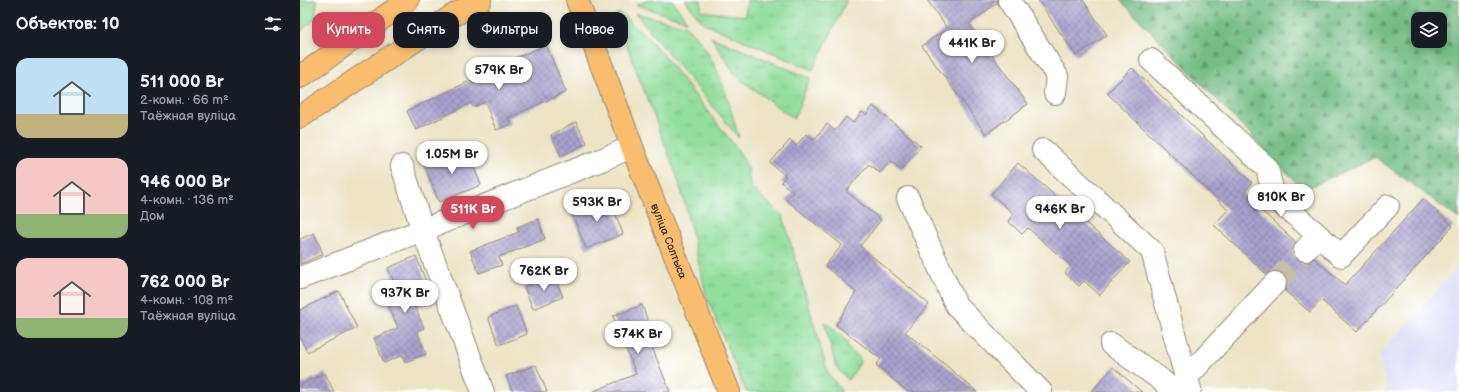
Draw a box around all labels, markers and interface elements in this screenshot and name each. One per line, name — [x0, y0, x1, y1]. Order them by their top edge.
chip: Купить — [312, 12, 385, 48]
chip: Снять — [393, 12, 459, 48]
chip: Фильтры — [467, 12, 552, 48]
chip: Новое — [560, 12, 628, 48]
map controls — [1411, 12, 1447, 48]
button: layers — [1411, 12, 1447, 48]
icon: filters — [262, 13, 284, 35]
text: Объектов: 10 — [16, 14, 119, 34]
pin: 441K Br — [935, 30, 1009, 64]
text: 441K Br — [948, 35, 996, 51]
pin: 579K Br — [462, 57, 536, 91]
text: 579K Br — [475, 62, 524, 78]
text: 511 000 Br — [140, 72, 224, 92]
icon: home — [48, 74, 96, 122]
text: 2-комн. · 66 m² — [140, 92, 229, 108]
text: Таёжная вуліца — [140, 108, 236, 124]
pin: 1.05M Br — [411, 141, 493, 175]
text: 1.05M Br — [425, 146, 479, 162]
text: 946 000 Br — [140, 172, 230, 192]
icon: home — [48, 174, 96, 222]
pin: 810K Br — [1244, 184, 1318, 218]
pin: 593K Br — [560, 189, 634, 223]
text: 810K Br — [1257, 189, 1305, 205]
text: 4-комн. · 136 m² — [140, 192, 234, 208]
text: 593K Br — [572, 194, 622, 210]
pin: 511K Br — [436, 196, 510, 230]
pin: 946K Br — [1023, 196, 1097, 230]
text: 511K Br — [450, 201, 496, 217]
street label: вуліца Солтыса — [648, 201, 690, 281]
text: 946K Br — [1035, 201, 1085, 217]
text: Дом — [140, 208, 165, 224]
pin: 762K Br — [507, 258, 581, 292]
text: 762K Br — [519, 263, 569, 279]
text: 762 000 Br — [140, 272, 229, 292]
icon: home — [48, 274, 96, 322]
pin: 937K Br — [368, 280, 442, 314]
text: 937K Br — [380, 285, 430, 301]
text: 4-комн. · 108 m² — [140, 292, 233, 308]
text: Таёжная вуліца — [140, 308, 236, 324]
pin: 574K Br — [601, 321, 675, 355]
text: 574K Br — [613, 326, 663, 342]

